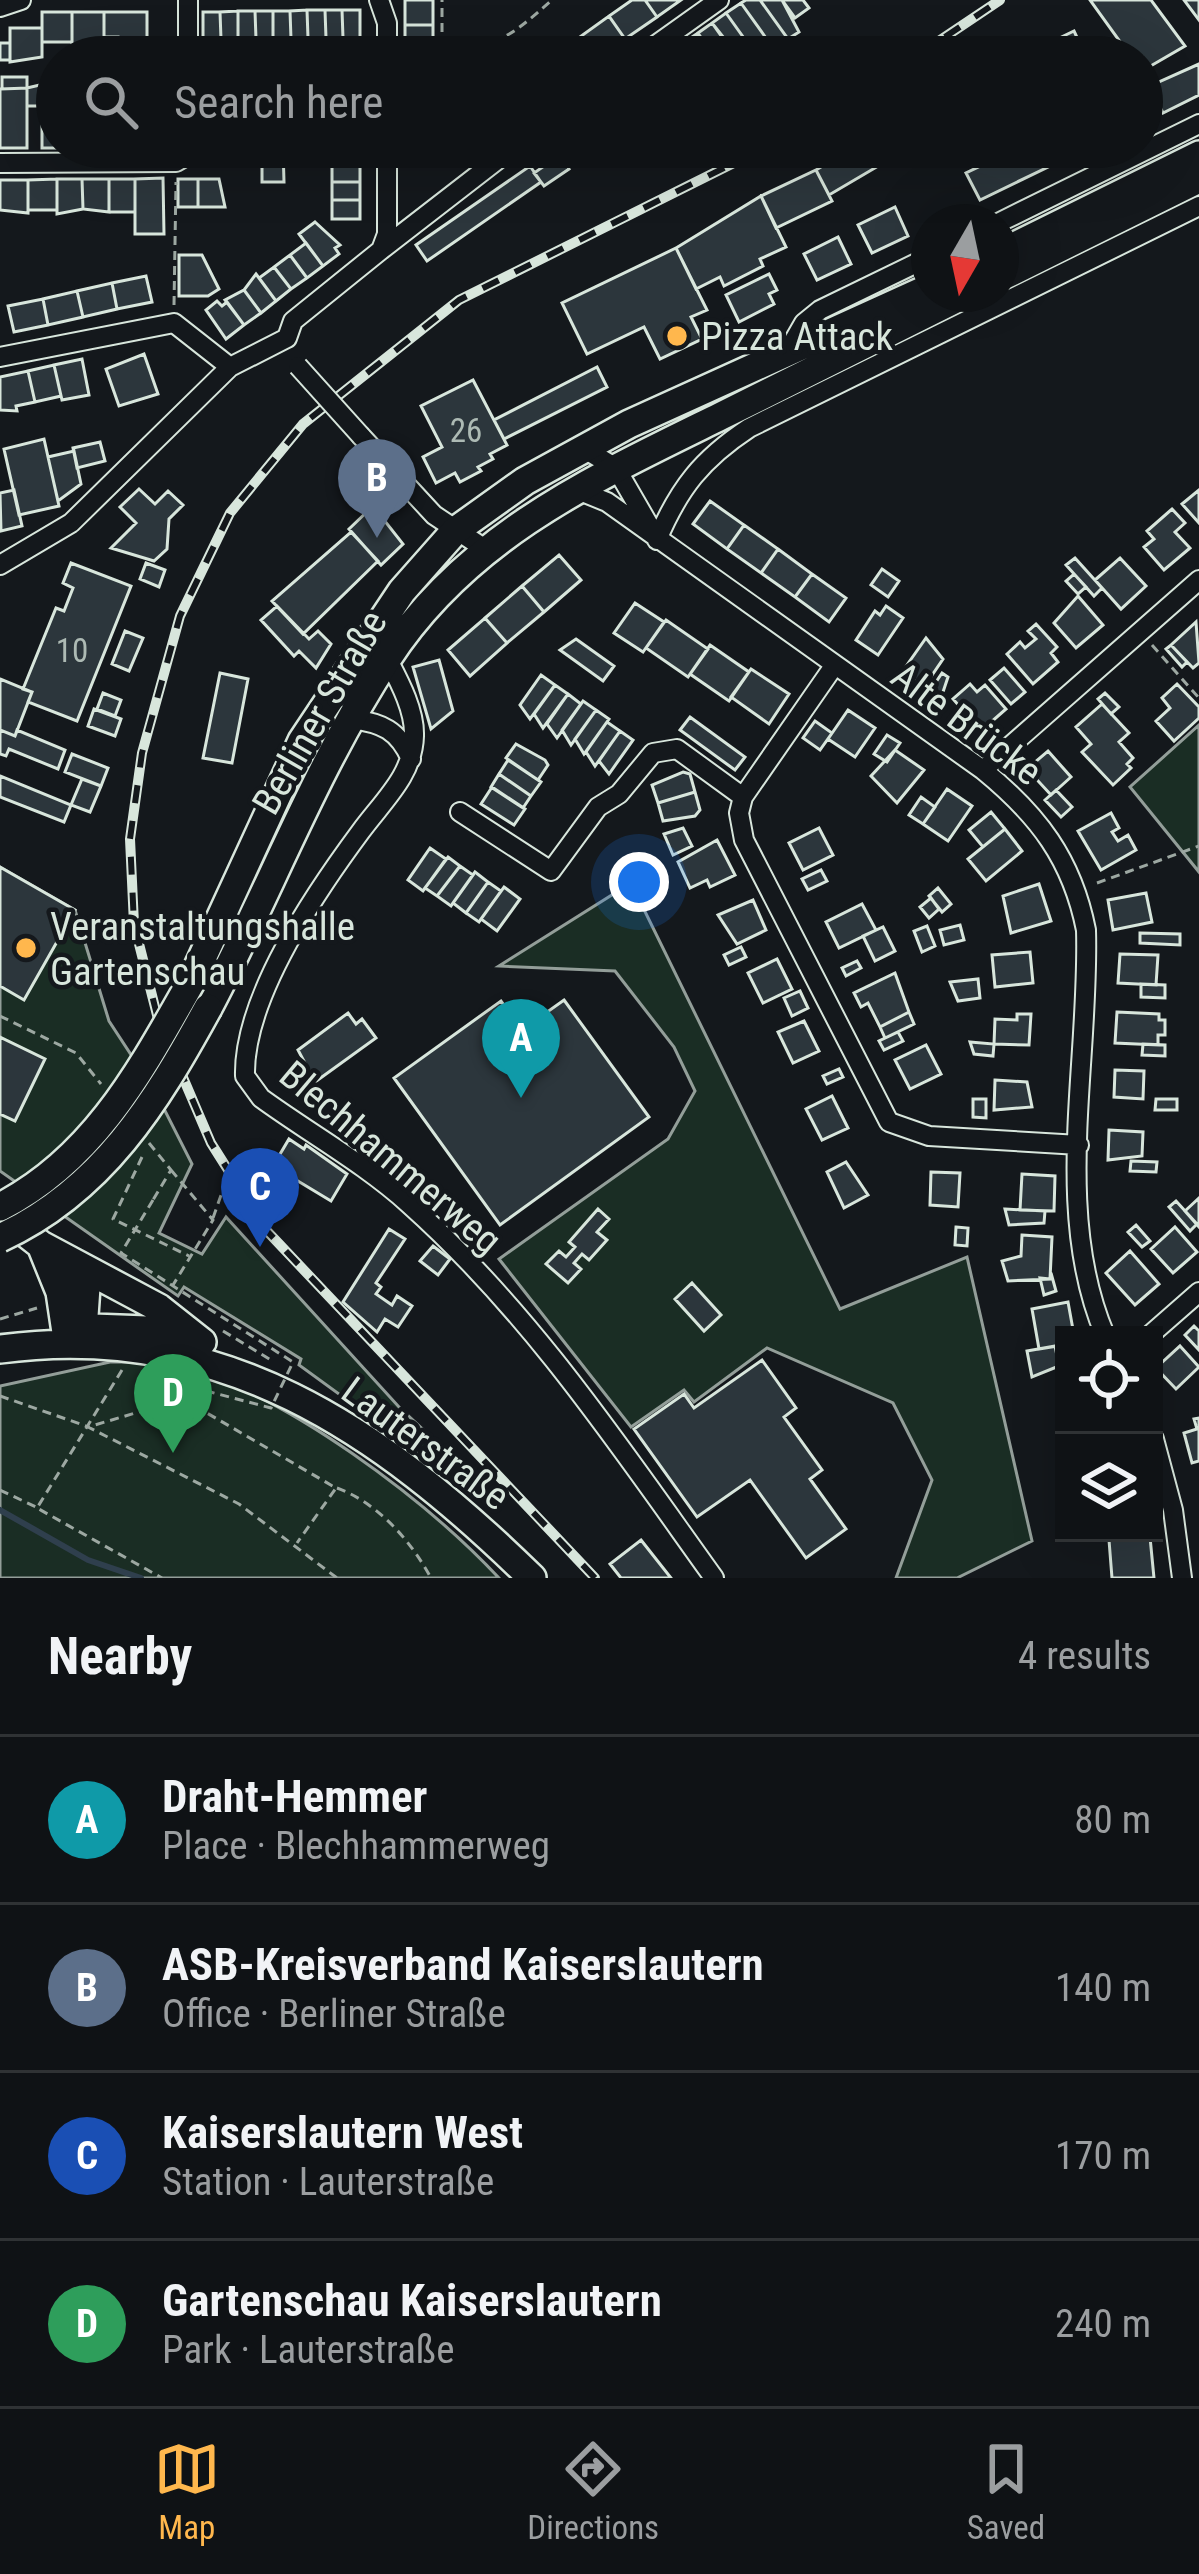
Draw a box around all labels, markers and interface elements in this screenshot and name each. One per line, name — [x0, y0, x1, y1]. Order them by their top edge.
search box — [36, 36, 1163, 168]
icon: search — [78, 69, 144, 135]
text: Search here — [174, 76, 383, 129]
north arrow — [911, 204, 1019, 312]
place label: Pizza Attack — [701, 314, 893, 360]
marker: Pizza Attack — [664, 323, 690, 349]
house number: 26 — [450, 411, 482, 450]
pin: B — [338, 439, 416, 538]
street label: Berliner Straße — [243, 602, 397, 823]
house number: 10 — [56, 631, 88, 670]
street label: Alte Brücke — [882, 653, 1050, 795]
your location — [609, 852, 669, 912]
place label: Veranstaltungshalle Gartenschau — [50, 904, 355, 995]
marker: Veranstaltungshalle Gartenschau — [13, 935, 39, 961]
pin: A — [482, 999, 560, 1098]
street label: Blechhammerweg — [270, 1052, 510, 1264]
pin: C — [221, 1148, 299, 1247]
map controls — [1055, 1326, 1163, 1542]
button: locate — [1055, 1326, 1163, 1434]
pin: D — [134, 1354, 212, 1453]
street label: Lauterstraße — [333, 1368, 518, 1520]
button: layers — [1055, 1434, 1163, 1542]
text: Nearby — [48, 1627, 192, 1686]
text: 4 results — [1018, 1633, 1151, 1679]
text: Draht-Hemmer — [162, 1770, 427, 1823]
text: A — [75, 1797, 99, 1843]
text: 80 m — [1074, 1797, 1151, 1843]
text: Place · Blechhammerweg — [162, 1823, 550, 1869]
text: ASB-Kreisverband Kaiserslautern — [162, 1938, 764, 1991]
text: B — [76, 1965, 98, 2011]
text: 140 m — [1055, 1965, 1151, 2011]
text: Office · Berliner Straße — [162, 1991, 506, 2037]
text: Kaiserslautern West — [162, 2106, 523, 2159]
text: C — [76, 2133, 98, 2179]
text: 170 m — [1055, 2133, 1151, 2179]
text: Station · Lauterstraße — [162, 2159, 494, 2205]
text: Gartenschau Kaiserslautern — [162, 2274, 662, 2327]
text: D — [76, 2301, 98, 2347]
text: 240 m — [1055, 2301, 1151, 2347]
text: Park · Lauterstraße — [162, 2327, 455, 2373]
tab: Map — [154, 2436, 220, 2547]
tab: Directions — [527, 2436, 659, 2547]
tab: Saved — [967, 2436, 1045, 2547]

